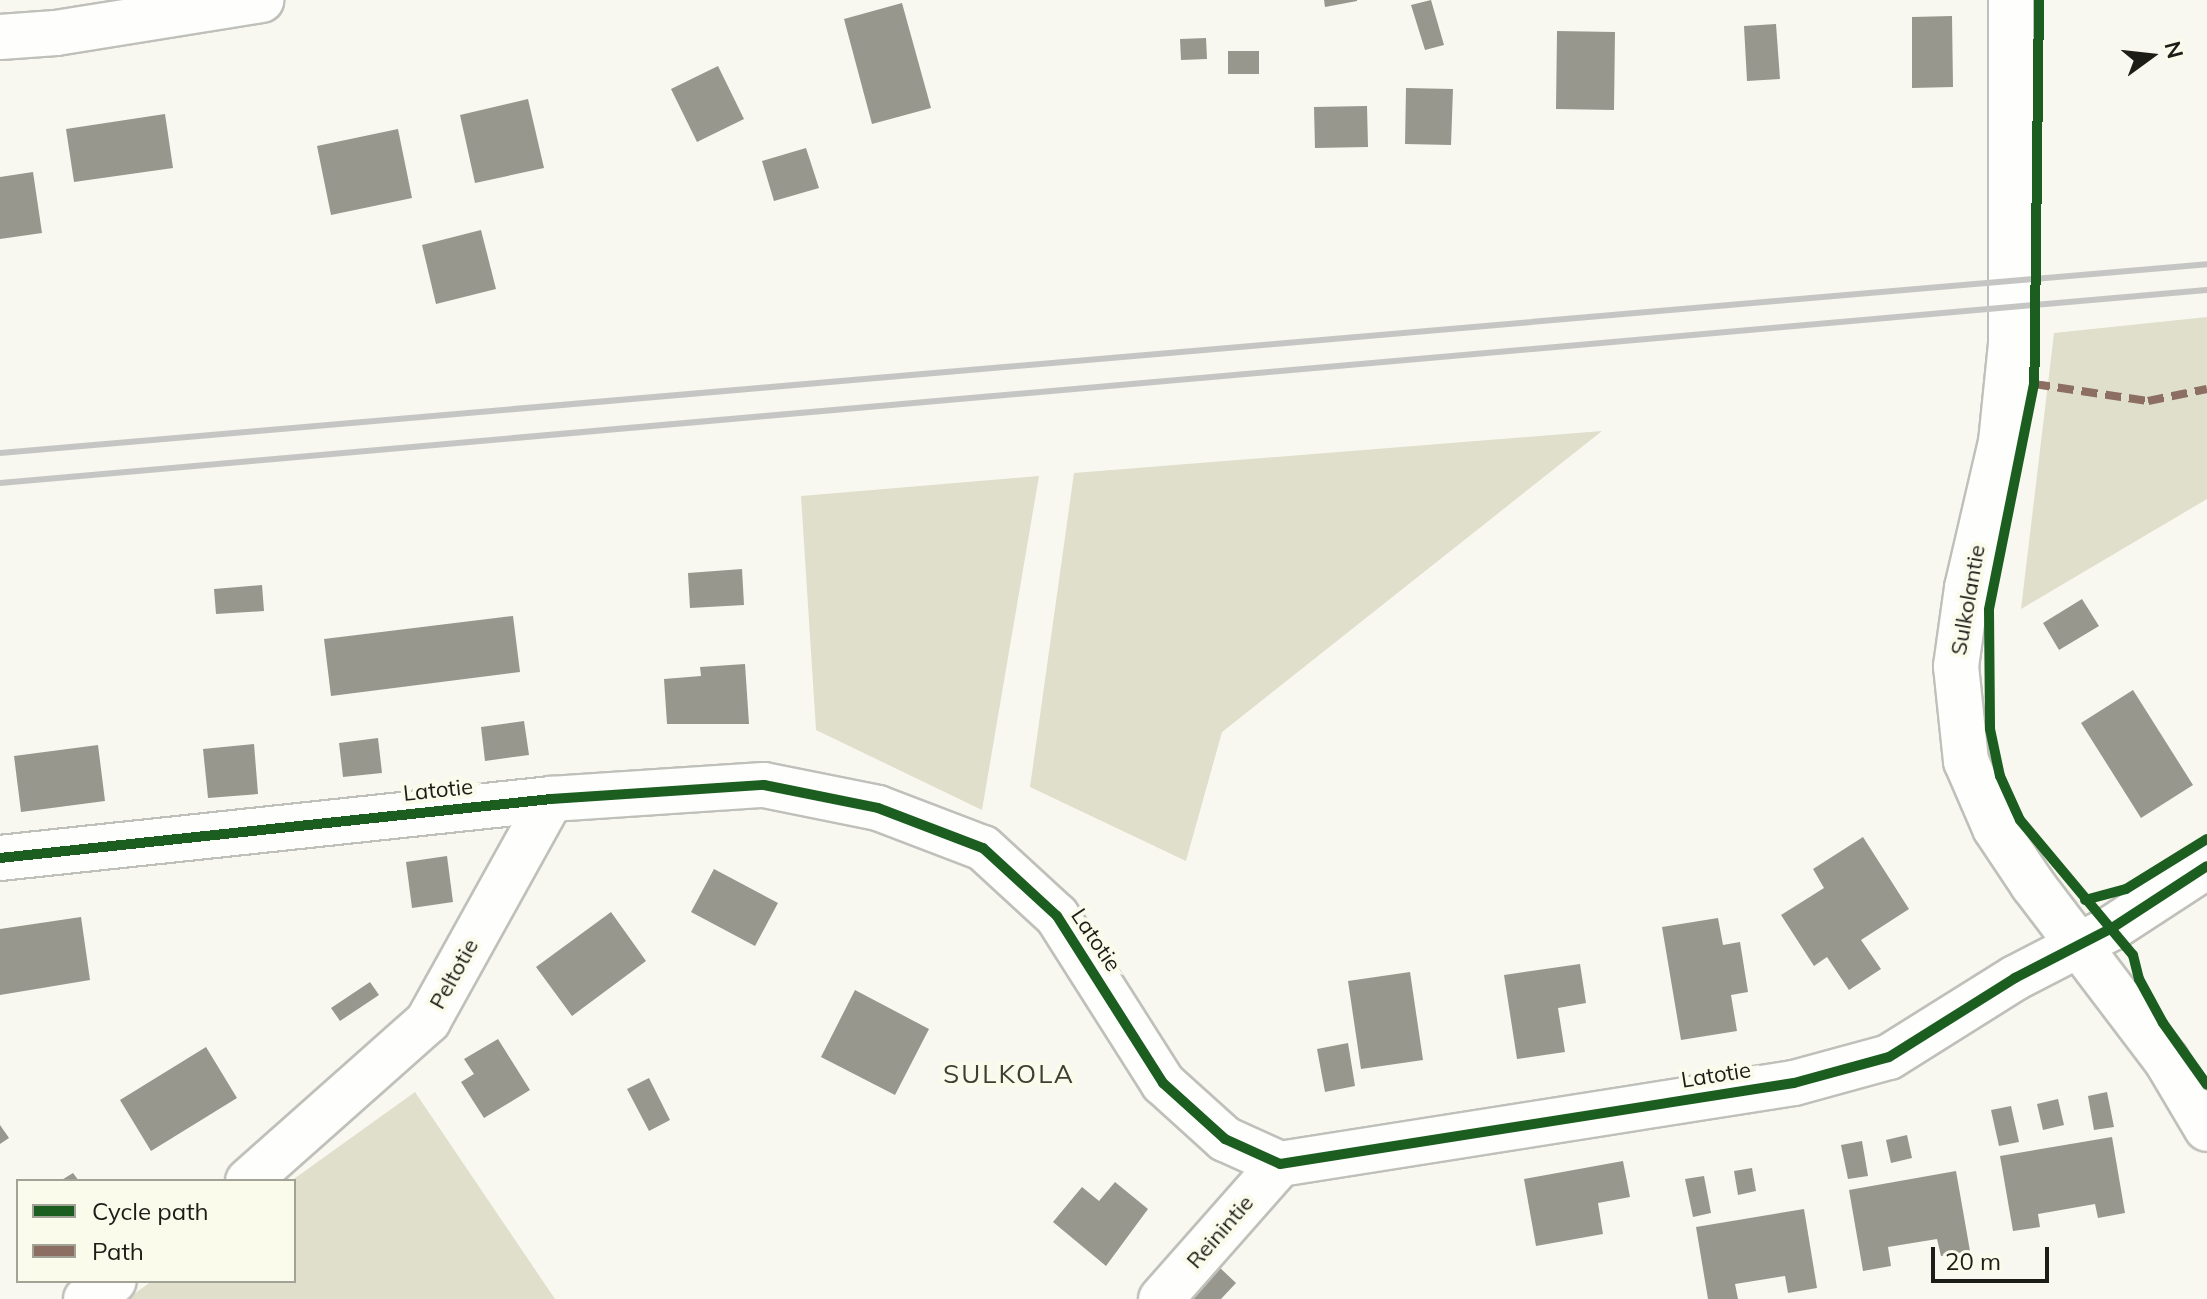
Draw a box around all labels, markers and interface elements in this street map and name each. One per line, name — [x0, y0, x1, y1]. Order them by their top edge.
north arrow — [2111, 16, 2191, 96]
text: N — [2159, 38, 2190, 61]
street label: Sulkolantie — [1945, 543, 1991, 657]
street label: Latotie — [402, 773, 474, 807]
street label: Latotie — [1065, 904, 1127, 976]
street label: Peltotie — [424, 934, 484, 1014]
street label: Latotie — [1679, 1056, 1753, 1094]
district label: SULKOLA — [943, 1058, 1075, 1090]
legend — [16, 1179, 296, 1283]
street label: Reinintie — [1181, 1190, 1259, 1274]
text: Cycle path — [92, 1196, 209, 1226]
scale bar — [1935, 1231, 2053, 1281]
text: Path — [92, 1236, 144, 1266]
text: 20 m — [1945, 1246, 2001, 1276]

